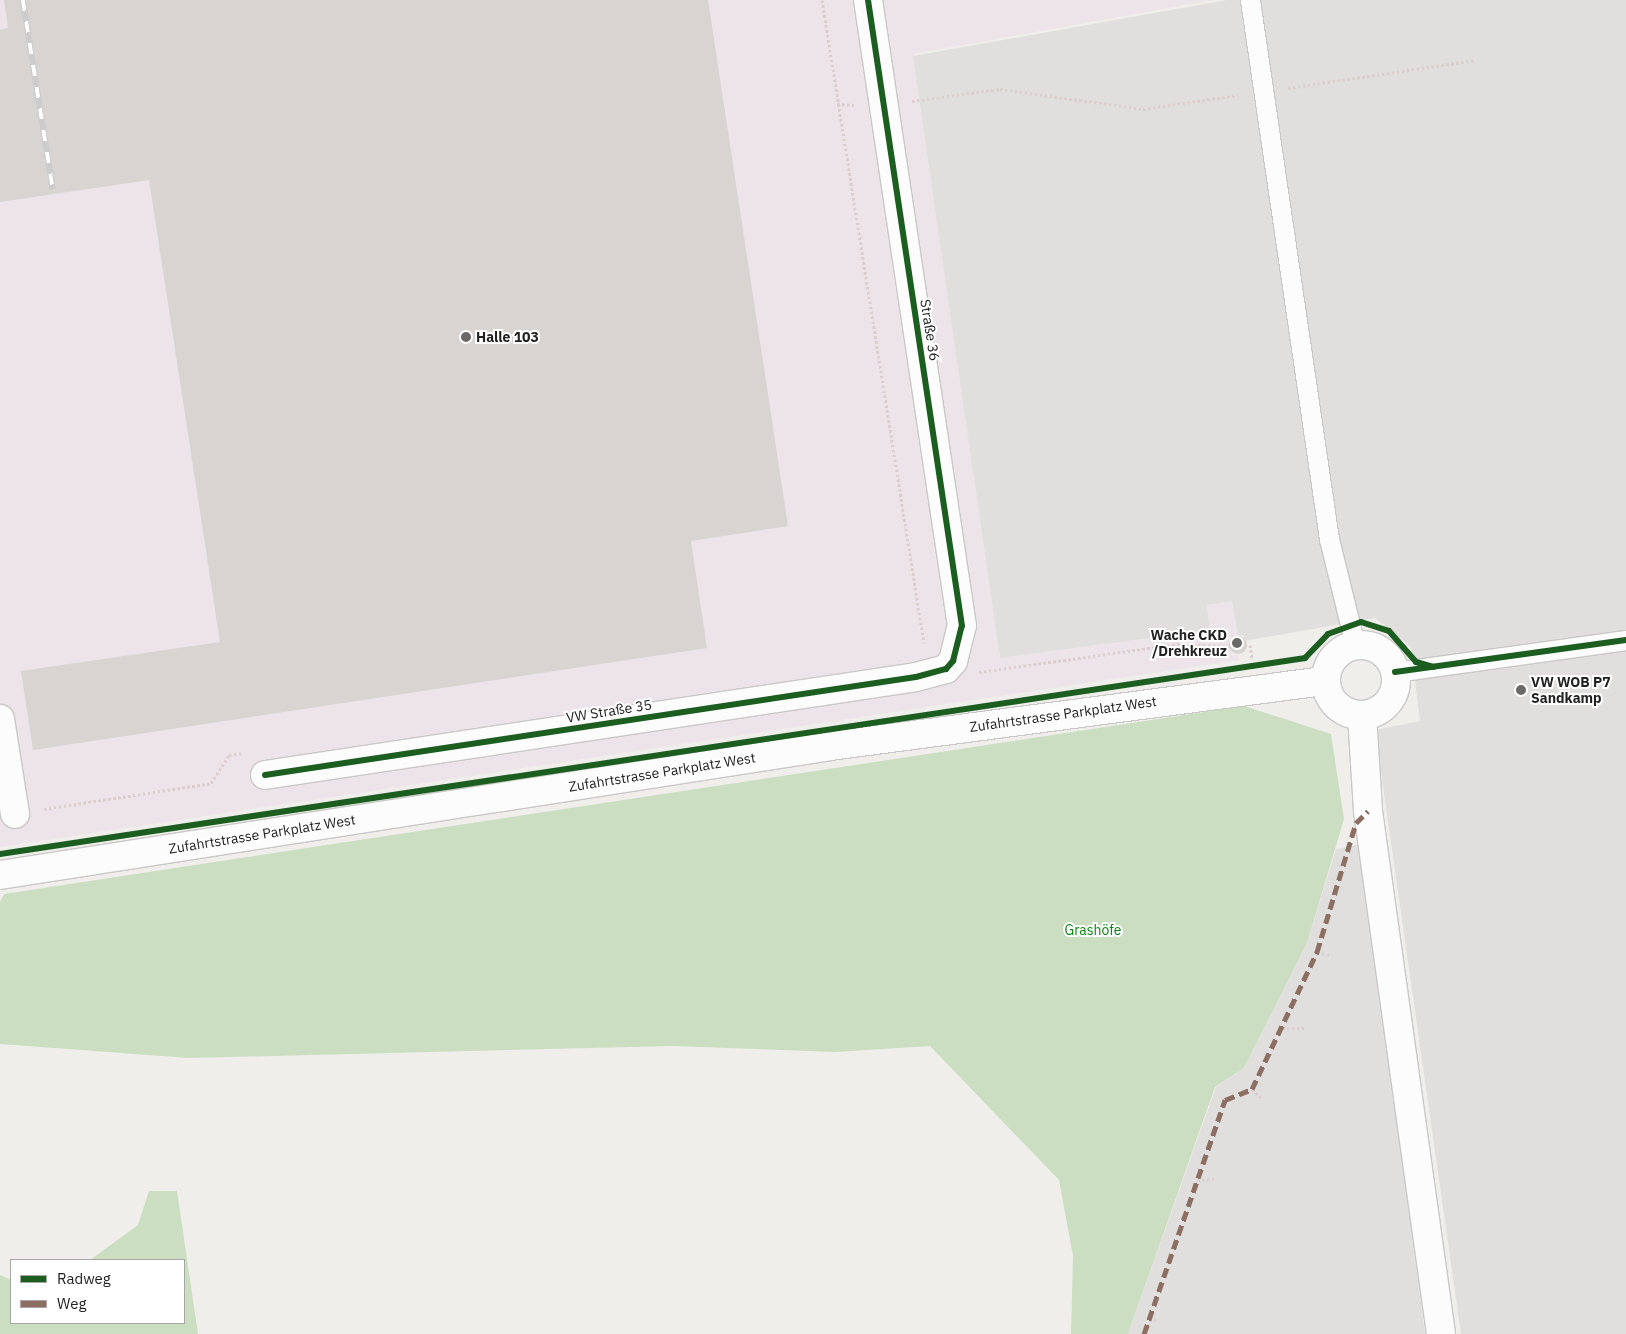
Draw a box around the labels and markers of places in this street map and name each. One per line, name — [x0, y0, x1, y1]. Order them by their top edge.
place label: Halle 103 — [476, 329, 539, 345]
marker: Halle 103 — [460, 331, 472, 343]
place label: Wache CKD /Drehkreuz — [1150, 627, 1227, 660]
marker: Wache CKD /Drehkreuz — [1231, 637, 1243, 649]
place label: VW WOB P7 Sandkamp — [1531, 674, 1611, 706]
marker: VW WOB P7 Sandkamp — [1515, 684, 1527, 696]

